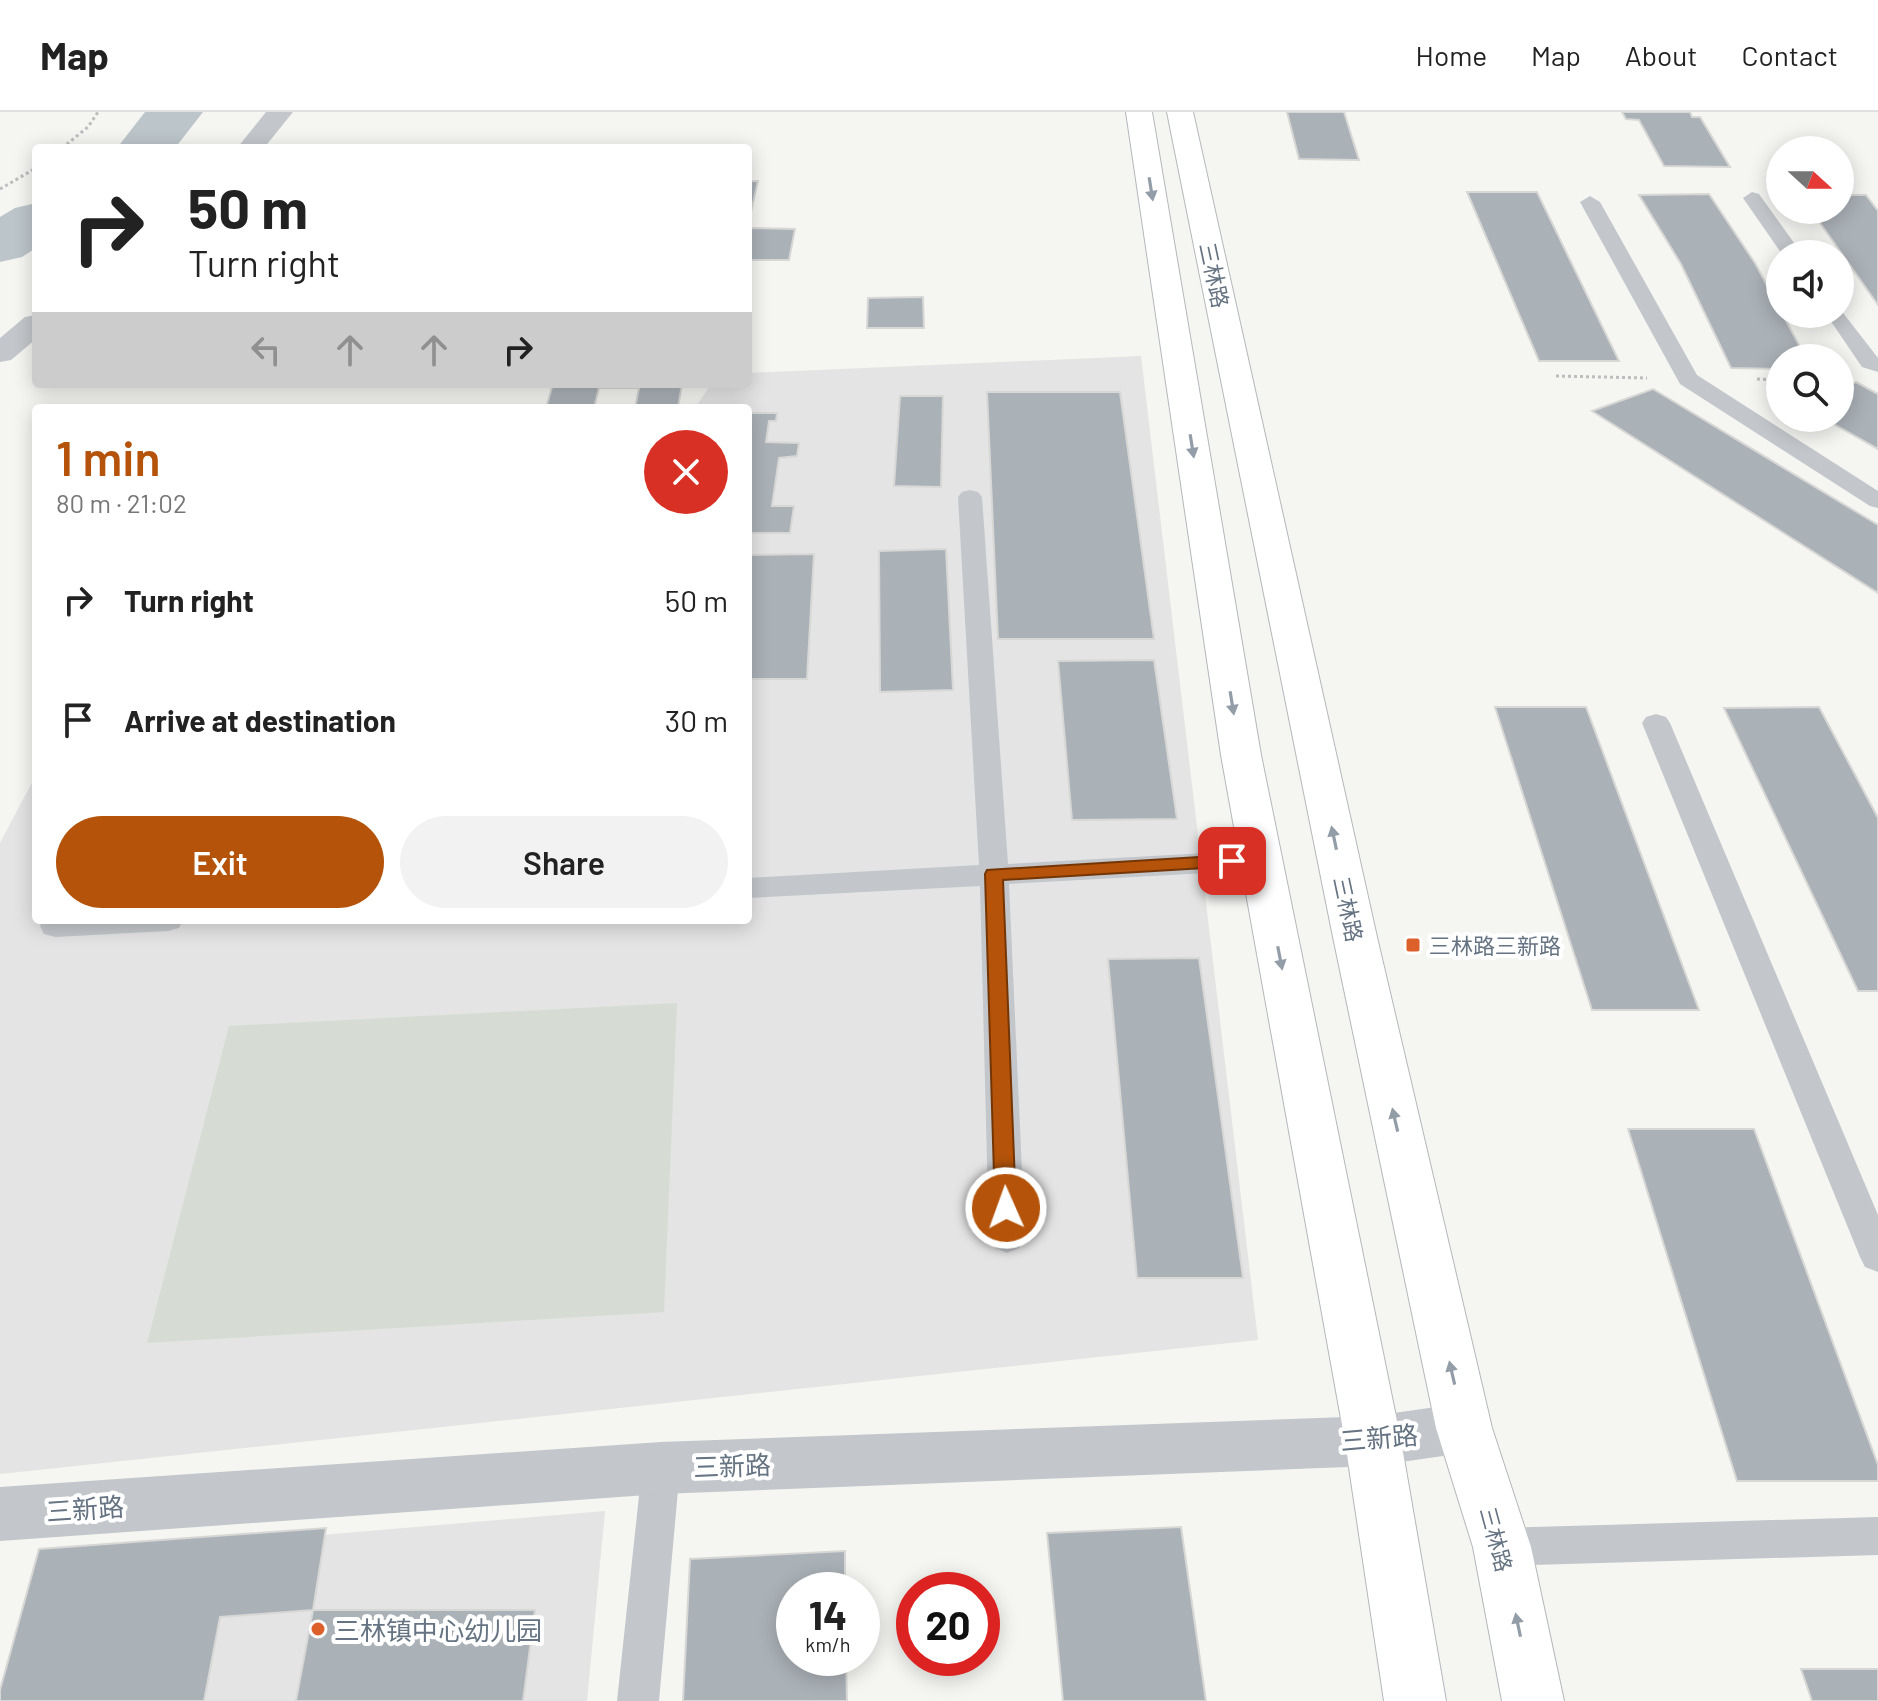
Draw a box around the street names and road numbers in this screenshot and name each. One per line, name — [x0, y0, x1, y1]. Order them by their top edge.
street label: 三林路 — [1195, 240, 1235, 310]
street label: 三林路 — [1329, 874, 1369, 944]
street label: 三新路 — [1339, 1418, 1419, 1456]
street label: 三新路 — [692, 1448, 772, 1482]
street label: 三新路 — [45, 1490, 125, 1526]
street label: 三林路 — [1476, 1504, 1518, 1574]

